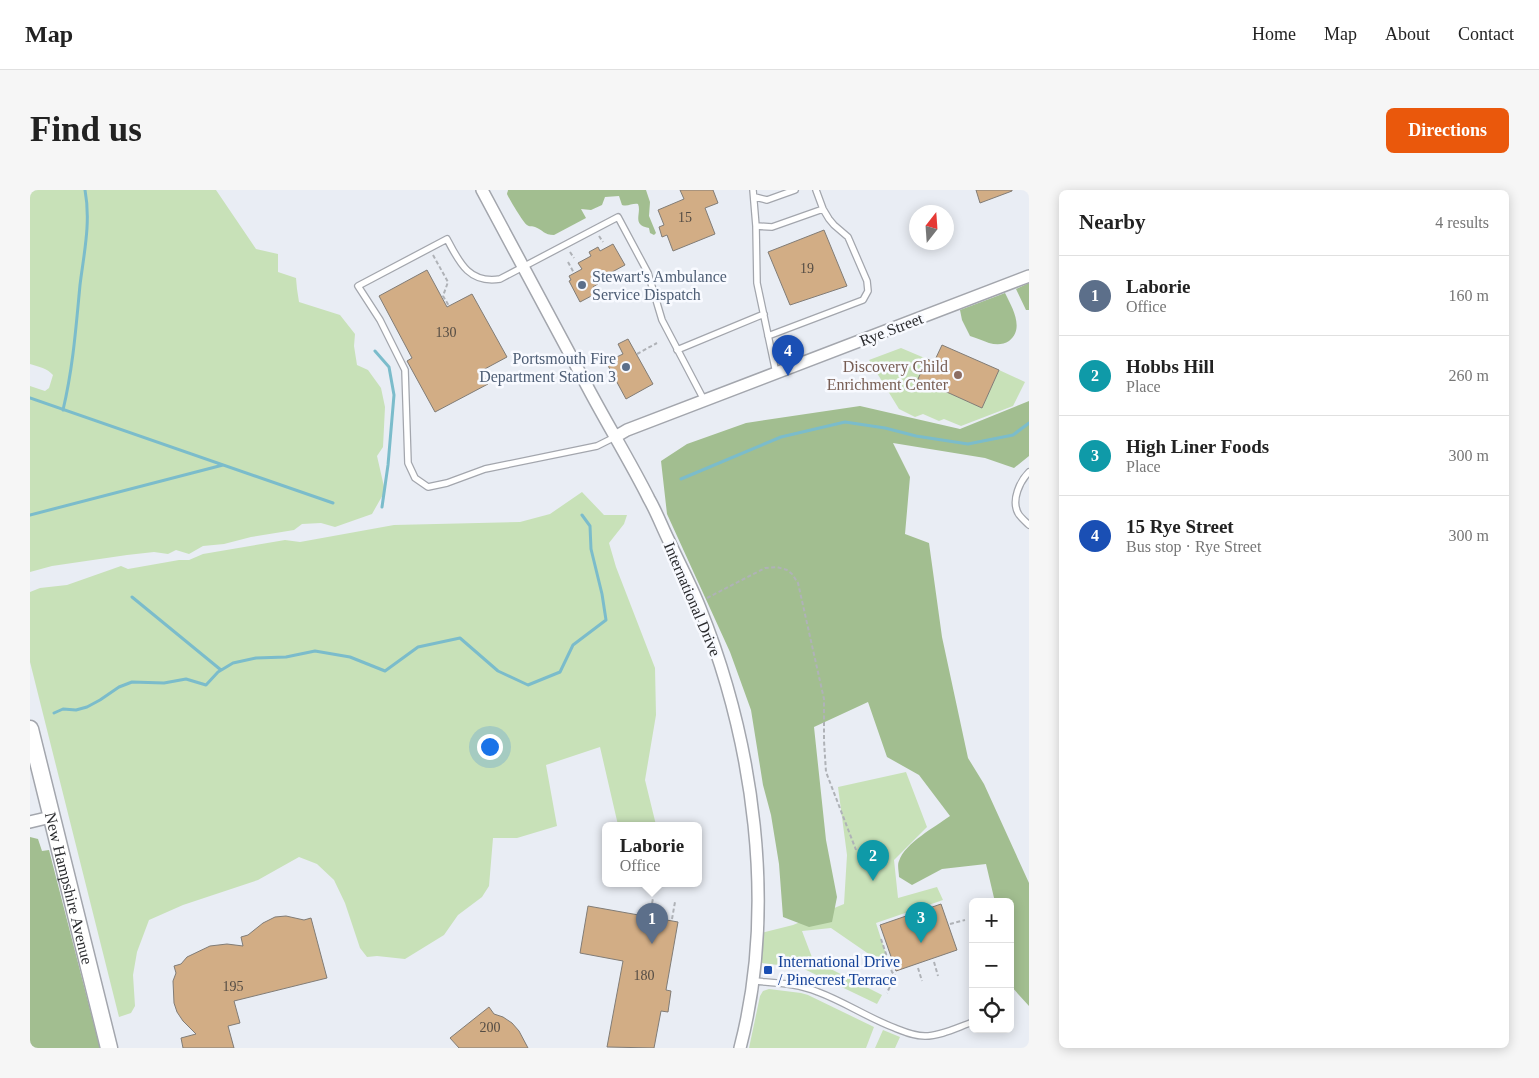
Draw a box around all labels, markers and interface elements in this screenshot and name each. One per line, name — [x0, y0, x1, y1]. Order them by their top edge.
text: Map — [25, 21, 73, 47]
text: Home — [1252, 24, 1296, 44]
text: Map — [1324, 24, 1357, 44]
text: About — [1385, 24, 1430, 44]
text: Contact — [1458, 24, 1514, 44]
button: Directions — [1386, 108, 1509, 153]
text: Find us — [30, 110, 142, 149]
north arrow — [909, 205, 954, 250]
house number: 15 — [678, 210, 692, 225]
text: Nearby — [1079, 210, 1146, 234]
text: 4 results — [1435, 214, 1489, 231]
house number: 19 — [800, 261, 814, 276]
place label: Stewart's Ambulance Service Dispatch — [592, 268, 727, 304]
text: Laborie — [1126, 276, 1190, 297]
marker: Stewart's Ambulance Service Dispatch — [576, 279, 588, 291]
text: 1 — [1091, 287, 1099, 304]
text: 160 m — [1449, 287, 1489, 304]
text: Office — [1126, 298, 1167, 315]
street label: Rye Street — [857, 309, 926, 350]
house number: 130 — [436, 325, 457, 340]
pin: 4 — [772, 335, 804, 376]
place label: Portsmouth Fire Department Station 3 — [479, 350, 616, 386]
text: Hobbs Hill — [1126, 356, 1214, 377]
place label: Discovery Child Enrichment Center — [827, 358, 949, 393]
marker: Portsmouth Fire Department Station 3 — [620, 361, 632, 373]
text: 2 — [1091, 367, 1099, 384]
text: 260 m — [1449, 367, 1489, 384]
marker: Discovery Child Enrichment Center — [952, 369, 964, 381]
text: Place — [1126, 378, 1161, 395]
text: High Liner Foods — [1126, 436, 1269, 457]
text: 3 — [1091, 447, 1099, 464]
text: 300 m — [1449, 447, 1489, 464]
text: Place — [1126, 458, 1161, 475]
text: 15 Rye Street — [1126, 516, 1234, 537]
text: 4 — [1091, 527, 1099, 544]
text: 300 m — [1449, 527, 1489, 544]
text: Bus stop · Rye Street — [1126, 538, 1261, 555]
street label: International Drive — [661, 540, 724, 659]
your location — [477, 734, 503, 760]
street label: New Hampshire Avenue — [42, 810, 96, 966]
popup — [602, 822, 702, 887]
text: Laborie — [620, 835, 684, 856]
pin: 2 — [857, 840, 889, 881]
text: Office — [620, 857, 660, 874]
map controls — [969, 898, 1014, 1033]
button: + — [969, 898, 1014, 943]
pin: 3 — [905, 902, 937, 943]
pin: 1 — [636, 903, 668, 944]
button: − — [969, 943, 1014, 988]
place label: International Drive / Pinecrest Terrace — [778, 953, 900, 988]
marker: International Drive / Pinecrest Terrace — [762, 964, 774, 976]
house number: 180 — [634, 968, 655, 983]
house number: 195 — [223, 979, 244, 994]
button: locate — [969, 988, 1014, 1033]
house number: 200 — [480, 1020, 501, 1035]

